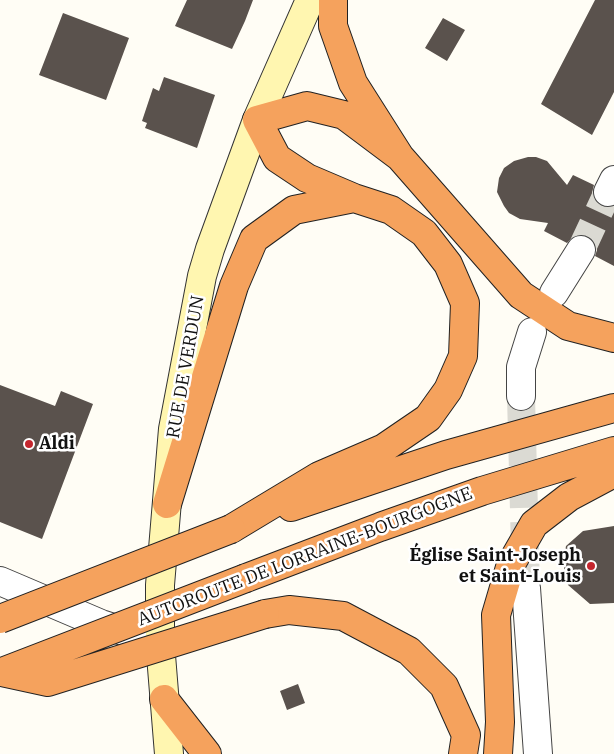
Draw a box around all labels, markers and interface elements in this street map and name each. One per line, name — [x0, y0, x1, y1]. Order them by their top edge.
street label: RUE DE VERDUN — [163, 294, 209, 440]
place label: Aldi — [39, 433, 75, 455]
marker: Aldi — [23, 438, 35, 450]
street label: AUTOROUTE DE LORRAINE-BOURGOGNE — [134, 483, 476, 631]
place label: Église Saint-Joseph et Saint-Louis — [410, 545, 581, 588]
marker: Église Saint-Joseph et Saint-Louis — [585, 560, 597, 572]

